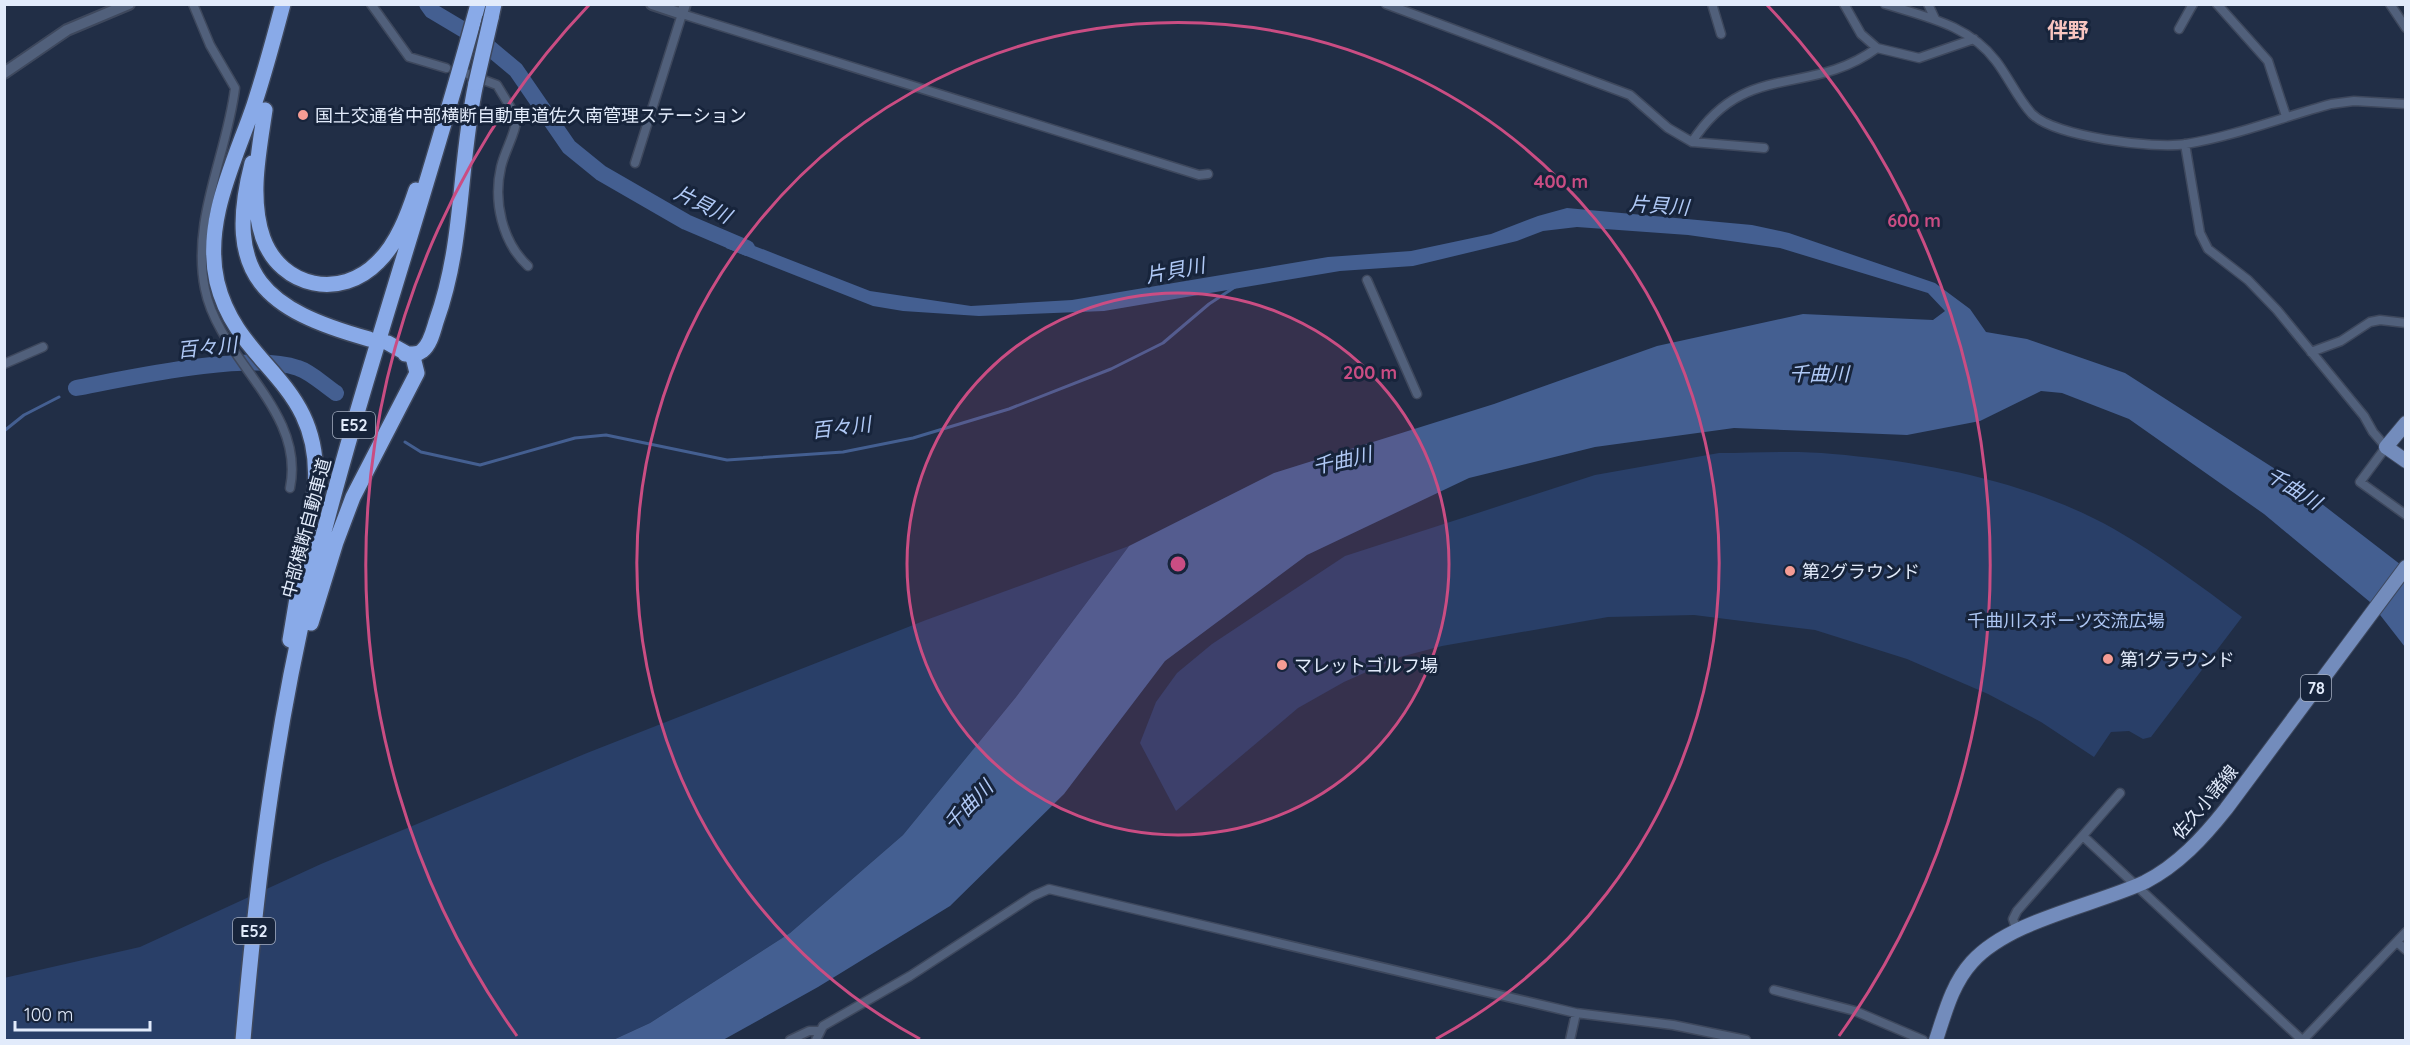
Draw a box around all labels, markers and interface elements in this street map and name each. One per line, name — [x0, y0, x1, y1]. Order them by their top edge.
district label: 伴野 — [2047, 17, 2089, 43]
place label: 国土交通省中部横断自動車道佐久南管理ステーション — [315, 104, 747, 127]
marker: 国土交通省中部横断自動車道佐久南管理ステーション — [296, 108, 310, 122]
text: 400 m — [1534, 170, 1588, 193]
water label: 片貝川 — [671, 180, 737, 229]
water label: 片貝川 — [1628, 190, 1692, 220]
text: 600 m — [1887, 209, 1941, 232]
water label: 片貝川 — [1143, 252, 1209, 288]
water label: 百々川 — [176, 331, 240, 363]
text: 200 m — [1343, 361, 1397, 384]
water label: 千曲川 — [1789, 361, 1851, 386]
water label: 百々川 — [810, 411, 874, 443]
road number: E52 — [333, 412, 375, 438]
water label: 千曲川 — [1310, 441, 1376, 479]
street label: 中部横断自動車道 — [276, 455, 336, 601]
water label: 千曲川 — [2262, 462, 2328, 516]
centre of rings — [1168, 554, 1188, 574]
place label: 第2グラウンド — [1802, 560, 1920, 583]
marker: 第2グラウンド — [1783, 564, 1797, 578]
park label: 千曲川スポーツ交流広場 — [1967, 609, 2165, 632]
place label: 第1グラウンド — [2120, 648, 2235, 671]
marker: 第1グラウンド — [2101, 652, 2115, 666]
place label: マレットゴルフ場 — [1294, 654, 1438, 677]
marker: マレットゴルフ場 — [1275, 658, 1289, 672]
road number: 78 — [2301, 675, 2331, 701]
street label: 佐久小諸線 — [2167, 760, 2243, 844]
water label: 千曲川 — [938, 773, 999, 835]
road number: E52 — [233, 918, 275, 944]
scale bar — [15, 994, 150, 1032]
text: 100 m — [24, 1003, 73, 1026]

